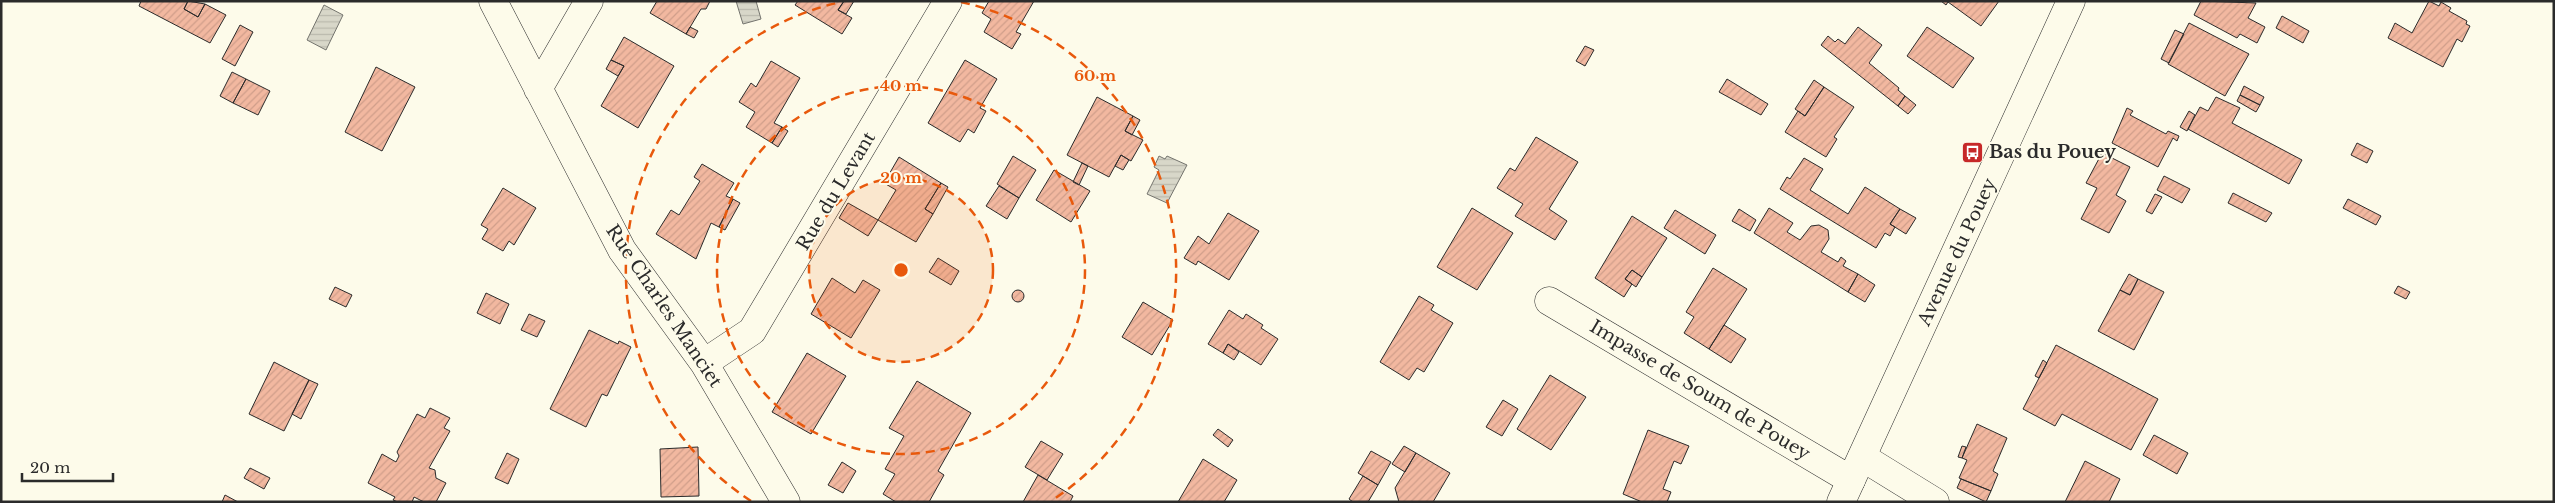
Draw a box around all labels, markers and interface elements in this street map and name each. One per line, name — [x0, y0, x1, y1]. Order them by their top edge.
text: 60 m — [1074, 66, 1116, 85]
text: 40 m — [880, 76, 922, 95]
street label: Rue du Levant — [792, 128, 880, 254]
bus stop icon: Bas du Pouey — [1961, 140, 1985, 164]
place label: Bas du Pouey — [1989, 141, 2116, 163]
text: 20 m — [880, 168, 922, 187]
street label: Avenue du Pouey — [1913, 174, 2001, 330]
street label: Rue Charles Manciet — [601, 220, 727, 392]
centre of rings — [892, 261, 910, 279]
street label: Impasse de Soum de Pouey — [1586, 315, 1815, 465]
scale bar — [22, 450, 114, 482]
text: 20 m — [30, 458, 70, 477]

